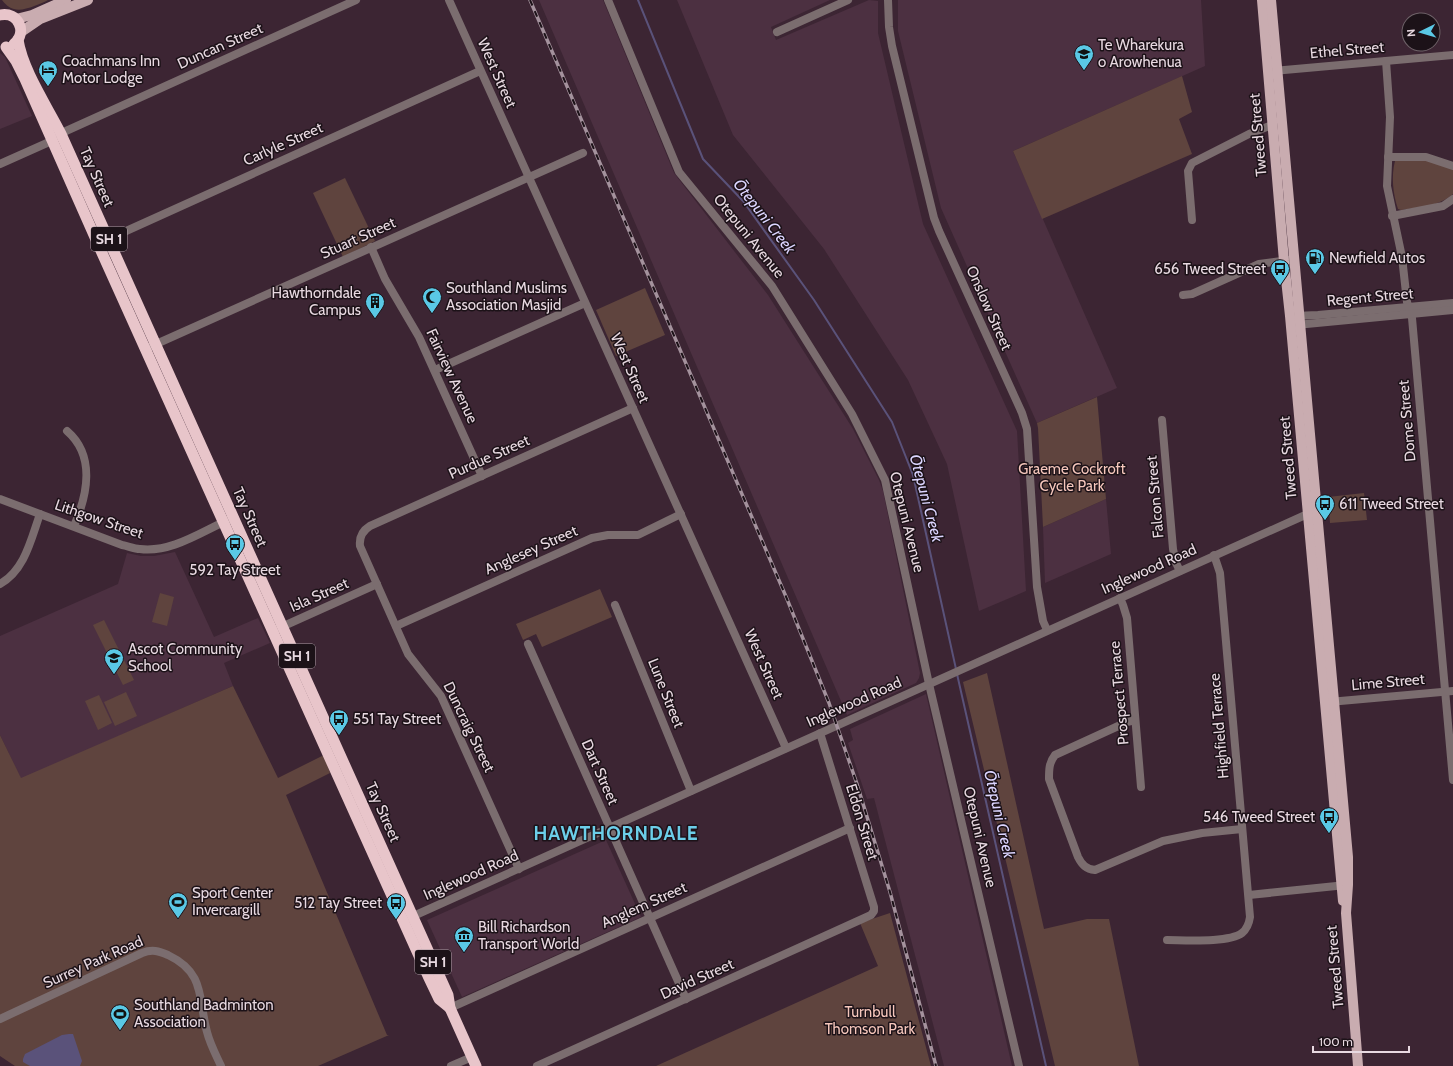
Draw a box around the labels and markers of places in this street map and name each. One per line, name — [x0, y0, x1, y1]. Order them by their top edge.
place label: Te Wharekura o Arowhenua — [1098, 36, 1185, 71]
school or university icon: Te Wharekura o Arowhenua — [1073, 43, 1095, 71]
place label: Coachmans Inn Motor Lodge — [62, 52, 160, 87]
hotel icon: Coachmans Inn Motor Lodge — [37, 59, 59, 87]
fuel station icon: Newfield Autos — [1304, 247, 1326, 275]
place label: Newfield Autos — [1329, 249, 1425, 267]
bus stop icon: 656 Tweed Street — [1269, 258, 1291, 286]
place label: 656 Tweed Street — [1154, 260, 1266, 278]
place label: Southland Muslims Association Masjid — [446, 279, 567, 314]
place label: Hawthorndale Campus — [271, 284, 361, 319]
mosque icon: Southland Muslims Association Masjid — [421, 286, 443, 314]
building icon: Hawthorndale Campus — [364, 291, 386, 319]
bus stop icon: 611 Tweed Street — [1314, 493, 1336, 521]
place label: 611 Tweed Street — [1339, 495, 1444, 513]
bus stop icon: 592 Tay Street — [224, 533, 246, 561]
place label: 592 Tay Street — [189, 561, 281, 579]
place label: Ascot Community School — [128, 640, 243, 675]
school or university icon: Ascot Community School — [103, 647, 125, 675]
bus stop icon: 551 Tay Street — [328, 708, 350, 736]
place label: 551 Tay Street — [353, 710, 441, 728]
bus stop icon: 546 Tweed Street — [1318, 806, 1340, 834]
place label: 546 Tweed Street — [1203, 808, 1315, 826]
place label: Sport Center Invercargill — [192, 884, 273, 919]
sports icon: Sport Center Invercargill — [167, 891, 189, 919]
bus stop icon: 512 Tay Street — [385, 892, 407, 920]
place label: 512 Tay Street — [294, 894, 382, 912]
place label: Bill Richardson Transport World — [478, 918, 579, 953]
museum icon: Bill Richardson Transport World — [453, 925, 475, 953]
place label: Southland Badminton Association — [134, 996, 274, 1031]
sports icon: Southland Badminton Association — [109, 1003, 131, 1031]

